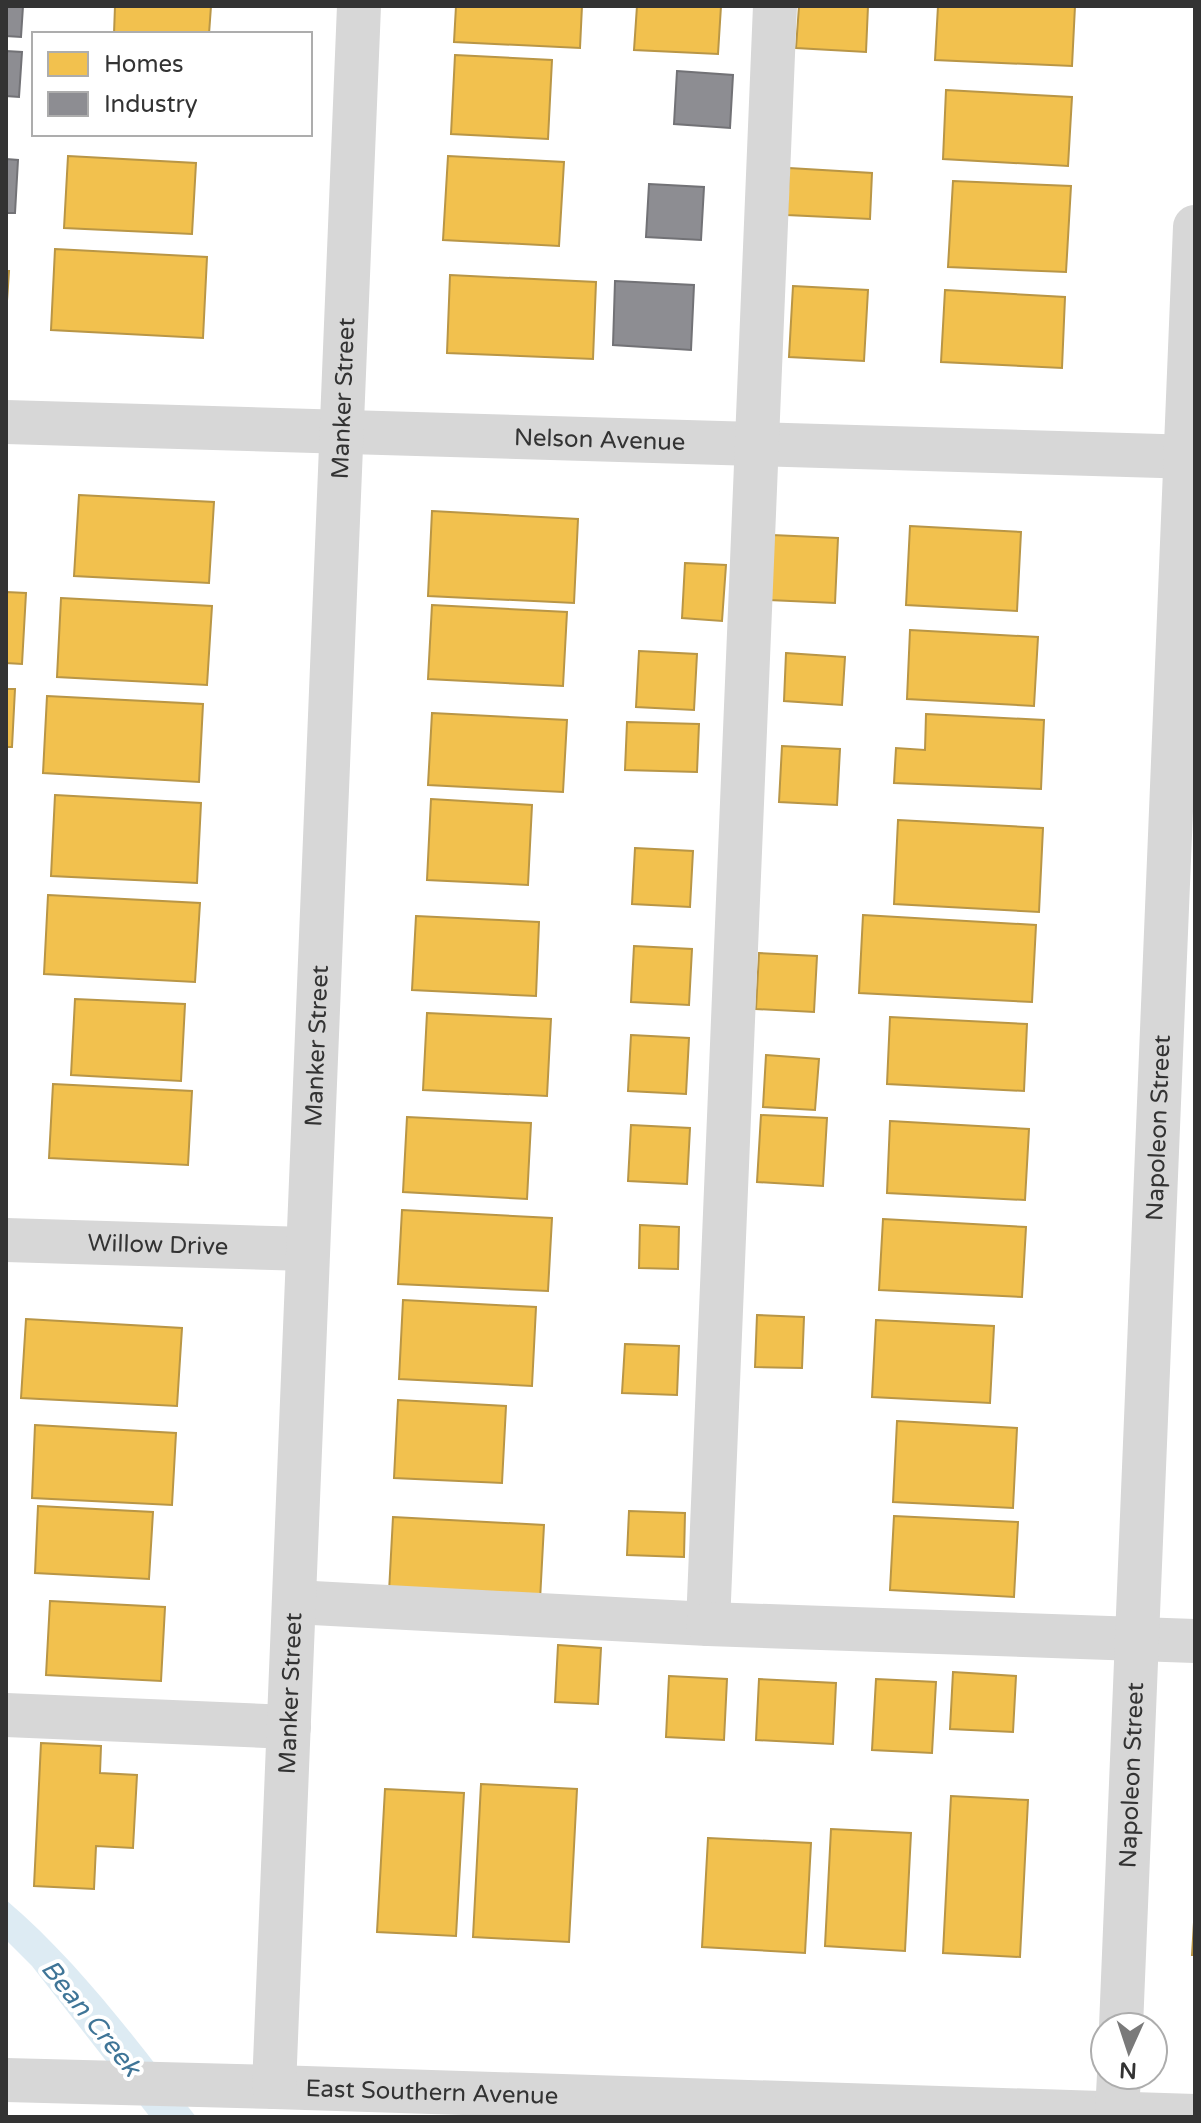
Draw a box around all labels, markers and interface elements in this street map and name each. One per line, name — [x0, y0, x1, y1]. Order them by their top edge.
legend — [32, 32, 312, 136]
text: Homes — [104, 50, 184, 79]
text: Industry — [104, 90, 198, 119]
street label: Manker Street — [325, 317, 361, 480]
street label: Nelson Avenue — [514, 422, 686, 456]
street label: Manker Street — [299, 964, 334, 1127]
street label: Napoleon Street — [1140, 1034, 1176, 1221]
street label: Willow Drive — [87, 1228, 229, 1261]
street label: Manker Street — [272, 1612, 308, 1775]
street label: Napoleon Street — [1113, 1682, 1150, 1869]
water label: Bean Creek — [35, 1954, 149, 2084]
north arrow — [1089, 2011, 1169, 2091]
text: N — [1119, 2057, 1138, 2083]
street label: East Southern Avenue — [305, 2073, 559, 2110]

